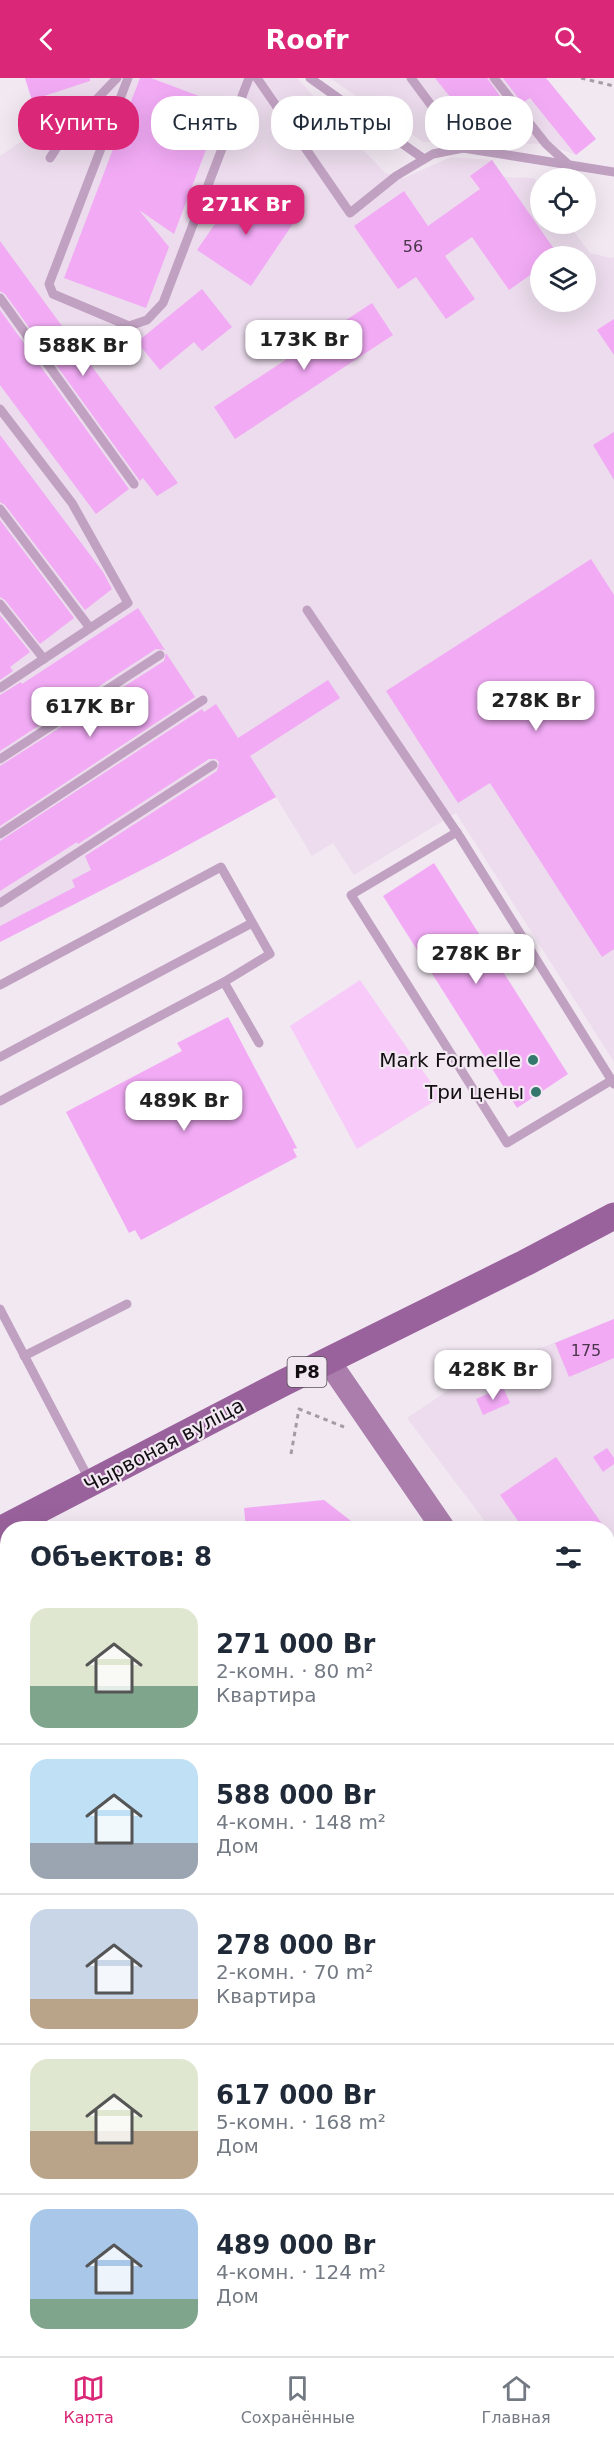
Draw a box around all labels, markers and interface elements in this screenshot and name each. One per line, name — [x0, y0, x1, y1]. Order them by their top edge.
icon: back — [30, 23, 63, 56]
icon: search — [551, 23, 584, 56]
text: Roofr — [266, 24, 348, 55]
chip: Купить — [18, 96, 139, 150]
chip: Снять — [151, 96, 259, 150]
chip: Фильтры — [271, 96, 413, 150]
chip: Новое — [425, 96, 533, 150]
map controls — [530, 168, 596, 312]
button: locate — [530, 168, 596, 234]
pin: 271K Br — [191, 185, 301, 236]
text: 271K Br — [201, 192, 291, 216]
house number: 56 — [403, 237, 423, 256]
button: layers — [530, 246, 596, 312]
pin: 173K Br — [249, 320, 359, 371]
pin: 588K Br — [28, 326, 138, 377]
text: 173K Br — [259, 327, 349, 351]
text: 588K Br — [38, 333, 128, 357]
pin: 278K Br — [481, 681, 591, 732]
pin: 617K Br — [35, 687, 145, 738]
text: 278K Br — [491, 688, 581, 712]
text: 617K Br — [45, 694, 135, 718]
pin: 278K Br — [421, 934, 531, 985]
text: 278K Br — [431, 941, 521, 965]
place label: Mark Formelle — [379, 1048, 521, 1072]
marker: Mark Formelle — [526, 1053, 540, 1067]
place label: Три цены — [424, 1080, 524, 1104]
pin: 489K Br — [129, 1081, 239, 1132]
marker: Три цены — [529, 1085, 543, 1099]
text: 489K Br — [139, 1088, 229, 1112]
house number: 175 — [571, 1341, 601, 1360]
pin: 428K Br — [438, 1350, 548, 1401]
road number: Р8 — [288, 1357, 326, 1387]
text: 428K Br — [448, 1357, 538, 1381]
street label: Чырвоная вуліца — [80, 1393, 248, 1497]
icon: filters — [552, 1541, 585, 1574]
text: Объектов: 8 — [30, 1542, 212, 1572]
text: 271 000 Br — [216, 1629, 375, 1659]
icon: home — [78, 1632, 150, 1704]
text: 2-комн. · 80 m² — [216, 1659, 373, 1683]
text: Квартира — [216, 1683, 317, 1707]
text: 588 000 Br — [216, 1780, 375, 1810]
icon: home — [78, 1783, 150, 1855]
text: 4-комн. · 148 m² — [216, 1810, 386, 1834]
text: Дом — [216, 1834, 259, 1858]
text: 278 000 Br — [216, 1930, 375, 1960]
icon: home — [78, 1933, 150, 2005]
text: 2-комн. · 70 m² — [216, 1960, 373, 1984]
text: Квартира — [216, 1984, 317, 2008]
text: 617 000 Br — [216, 2080, 375, 2110]
icon: home — [78, 2083, 150, 2155]
text: 5-комн. · 168 m² — [216, 2110, 386, 2134]
text: Дом — [216, 2134, 259, 2158]
text: 489 000 Br — [216, 2230, 375, 2260]
icon: home — [78, 2233, 150, 2305]
text: 4-комн. · 124 m² — [216, 2260, 386, 2284]
text: Дом — [216, 2284, 259, 2308]
tab: Карта — [63, 2372, 114, 2427]
tab: Сохранённые — [241, 2372, 355, 2427]
tab: Главная — [482, 2372, 551, 2427]

